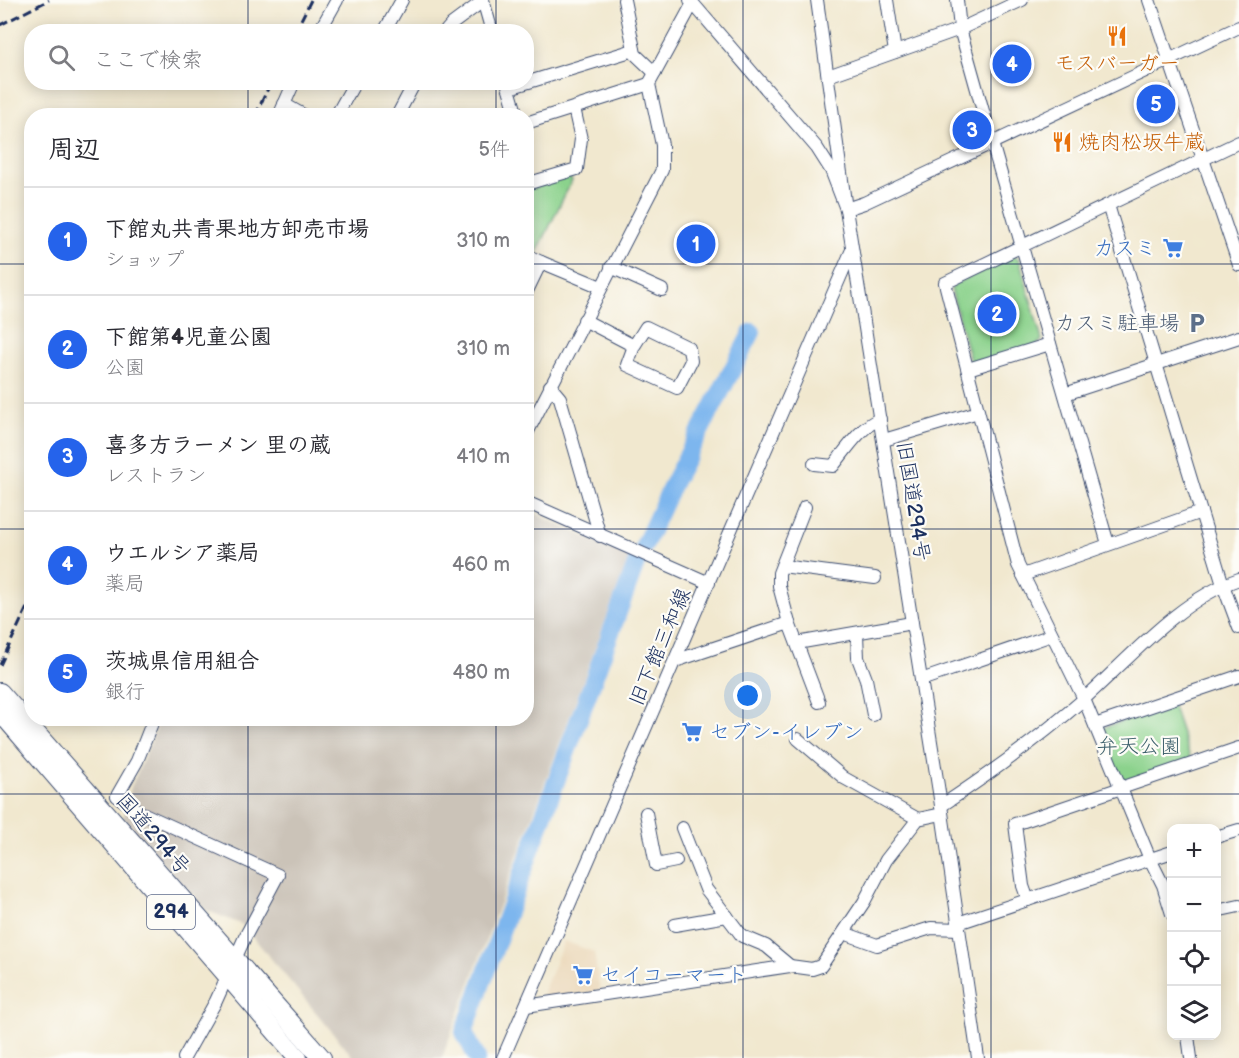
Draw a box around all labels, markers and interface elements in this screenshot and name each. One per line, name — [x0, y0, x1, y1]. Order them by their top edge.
search box — [24, 24, 534, 90]
restaurant icon: モスバーガー — [1105, 24, 1129, 48]
icon: search — [45, 41, 78, 74]
pin: 4 — [992, 42, 1032, 86]
text: ここで検索 — [93, 47, 203, 74]
place label: モスバーガー — [1054, 51, 1180, 76]
pin: 5 — [1136, 82, 1176, 126]
pin: 3 — [952, 108, 992, 152]
restaurant icon: 焼肉松坂牛蔵 — [1050, 130, 1074, 154]
place label: 焼肉松坂牛蔵 — [1079, 130, 1205, 155]
text: 周辺 — [48, 135, 100, 166]
text: 5件 — [479, 138, 510, 162]
text: 下館丸共青果地方卸売市場 — [105, 216, 369, 243]
pin: 1 — [676, 222, 716, 266]
text: 1 — [63, 229, 72, 253]
text: 310 m — [456, 229, 510, 253]
place label: カスミ — [1093, 236, 1156, 261]
supermarket icon: カスミ — [1161, 236, 1185, 260]
text: ショップ — [105, 248, 184, 272]
pin: 2 — [978, 292, 1016, 336]
place label: カスミ駐車場 — [1054, 311, 1180, 336]
parking icon: カスミ駐車場 — [1185, 311, 1209, 335]
text: 下館第4児童公園 — [105, 324, 272, 351]
text: 2 — [62, 337, 73, 361]
text: 310 m — [456, 337, 510, 361]
text: 公園 — [105, 356, 145, 380]
text: 喜多方ラーメン 里の蔵 — [105, 432, 331, 459]
street label: 旧国道294号 — [891, 439, 935, 563]
text: 3 — [62, 445, 73, 469]
text: 410 m — [456, 445, 510, 469]
text: レストラン — [105, 464, 207, 488]
text: ウエルシア薬局 — [105, 540, 259, 567]
text: 4 — [62, 553, 73, 577]
text: 460 m — [452, 553, 510, 577]
text: 薬局 — [105, 572, 145, 596]
street label: 旧下館三和線 — [624, 584, 696, 710]
text: 茨城県信用組合 — [105, 648, 259, 675]
text: 5 — [62, 661, 73, 685]
text: 480 m — [452, 661, 510, 685]
text: 銀行 — [105, 680, 145, 704]
your location — [733, 681, 762, 710]
supermarket icon: セブン-イレブン — [680, 720, 704, 744]
place label: セブン-イレブン — [709, 720, 864, 745]
park label: 弁天公園 — [1097, 734, 1181, 759]
street label: 国道294号 — [111, 788, 195, 880]
map controls — [1167, 824, 1221, 1040]
button: + — [1167, 824, 1221, 878]
button: − — [1167, 878, 1221, 932]
road number: 294 — [147, 895, 195, 929]
button: locate — [1167, 932, 1221, 986]
supermarket icon: セイコーマート — [571, 963, 595, 987]
place label: セイコーマート — [600, 963, 747, 988]
button: layers — [1167, 986, 1221, 1040]

